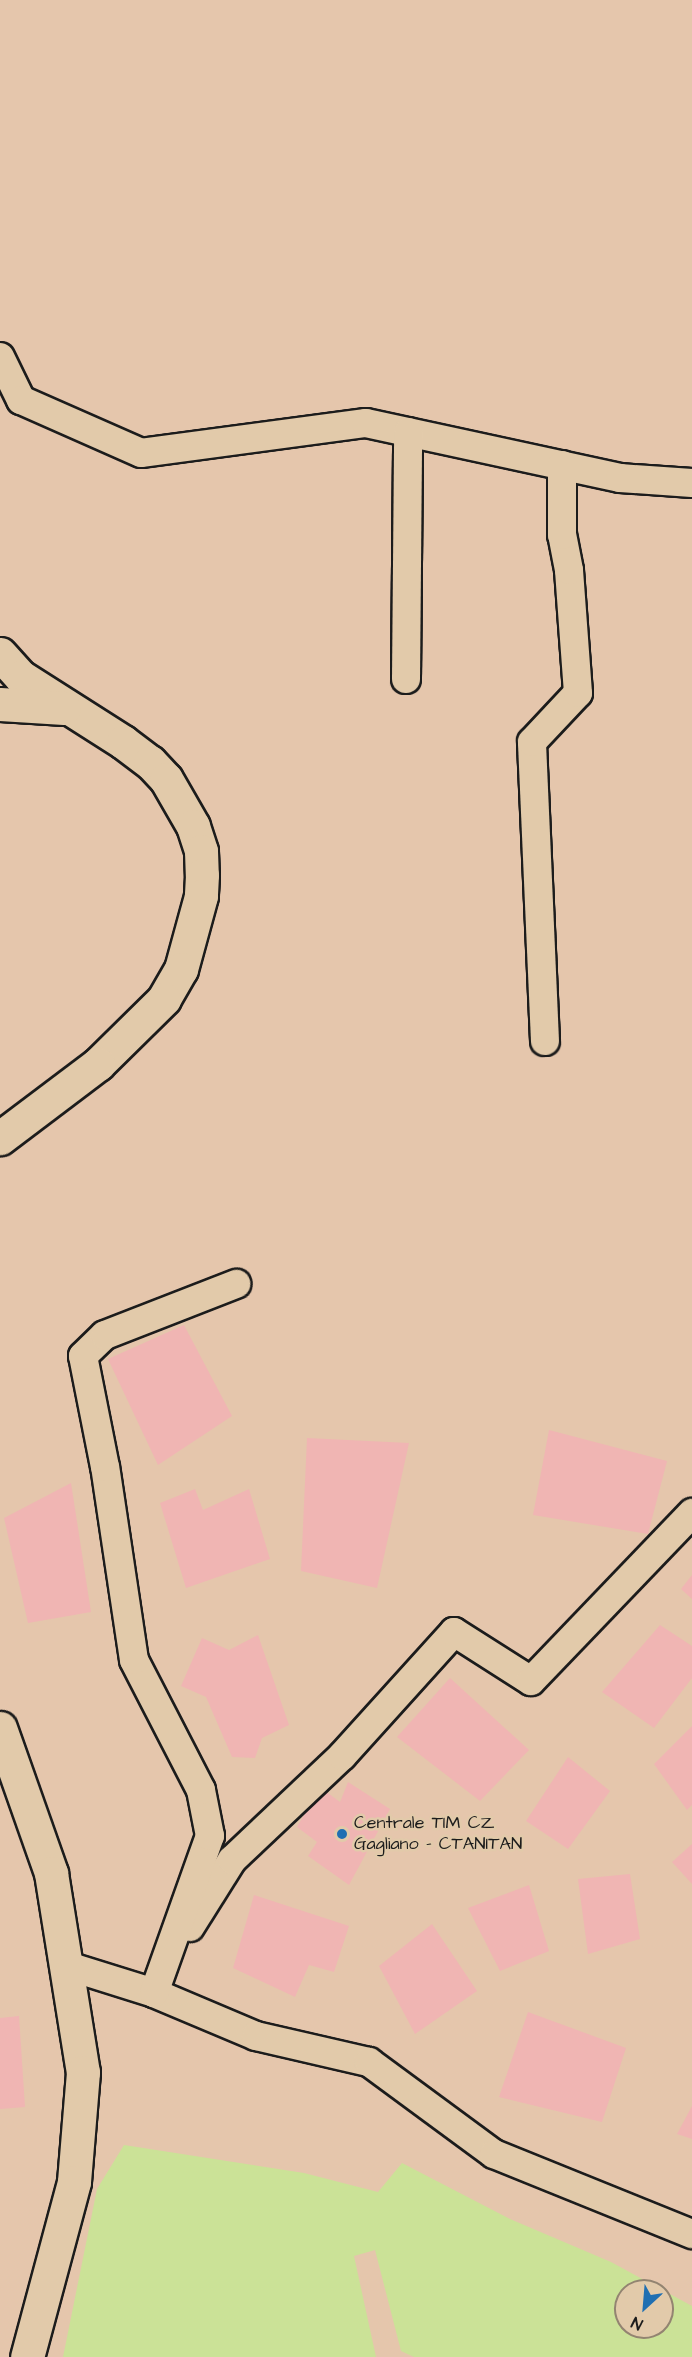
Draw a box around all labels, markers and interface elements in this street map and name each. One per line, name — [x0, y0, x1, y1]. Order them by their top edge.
place label: Centrale TIM CZ Gagliano - CTANITAN — [354, 1813, 522, 1856]
marker: Centrale TIM CZ Gagliano - CTANITAN — [335, 1827, 349, 1841]
north arrow — [614, 2279, 674, 2339]
text: N — [628, 2311, 646, 2335]

